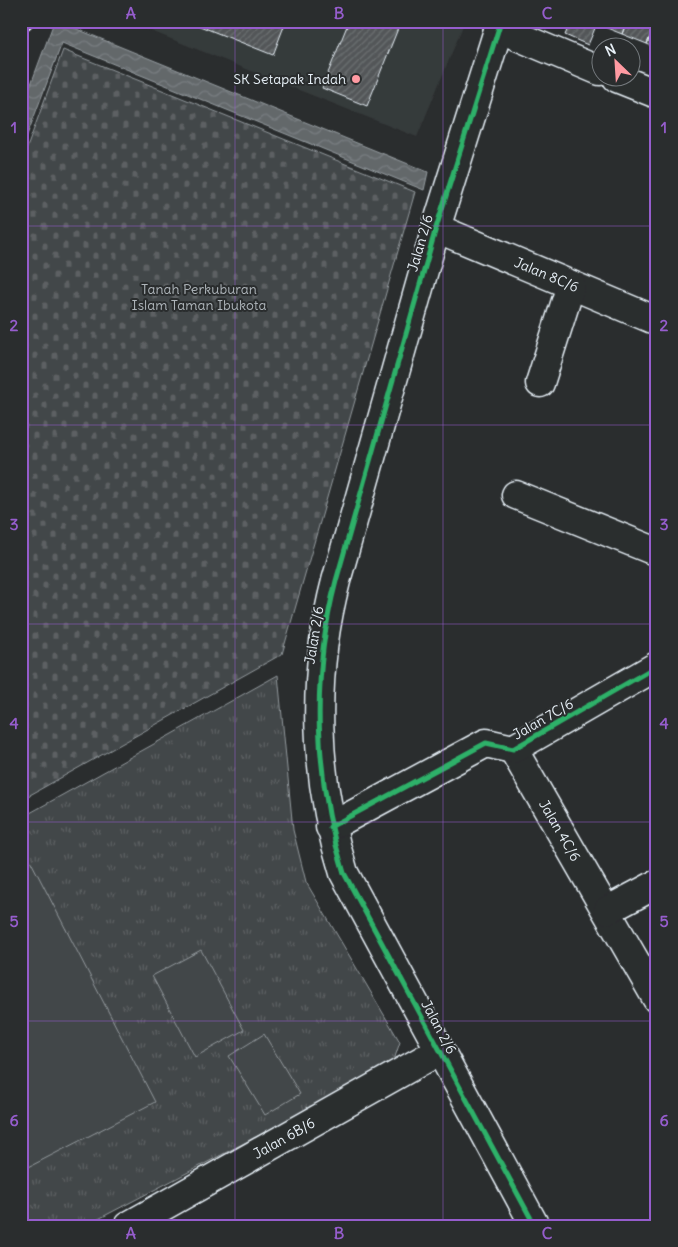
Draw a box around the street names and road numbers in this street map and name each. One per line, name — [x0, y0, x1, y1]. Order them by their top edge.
street label: Jalan 2/6 — [403, 212, 437, 274]
street label: Jalan 8C/6 — [512, 253, 582, 296]
street label: Jalan 2/6 — [301, 605, 327, 665]
street label: Jalan 7C/6 — [510, 694, 576, 744]
street label: Jalan 4C/6 — [535, 796, 585, 864]
street label: Jalan 2/6 — [417, 997, 461, 1057]
street label: Jalan 6B/6 — [250, 1114, 318, 1163]

